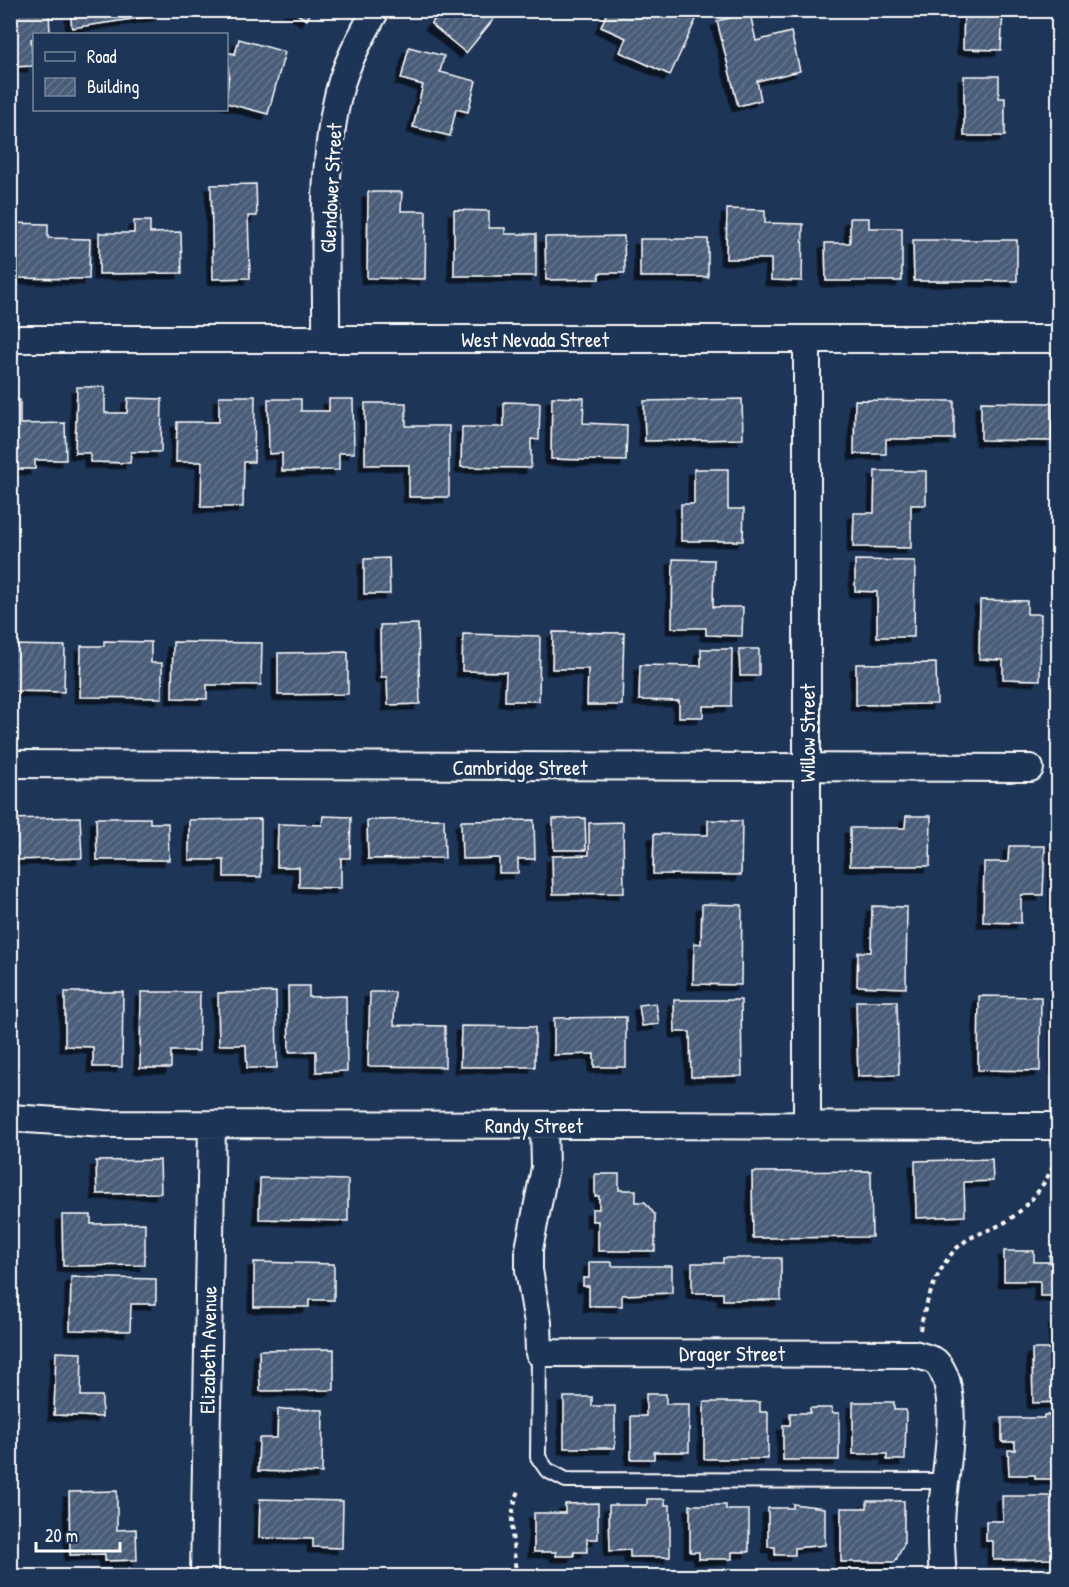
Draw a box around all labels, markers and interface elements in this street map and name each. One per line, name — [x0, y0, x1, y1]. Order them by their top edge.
legend — [33, 33, 228, 111]
text: Road — [87, 44, 117, 69]
text: Building — [87, 74, 139, 99]
street label: Glendower Street — [313, 122, 349, 254]
street label: West Nevada Street — [461, 325, 610, 354]
street label: Willow Street — [793, 683, 822, 782]
street label: Cambridge Street — [452, 753, 588, 782]
street label: Randy Street — [485, 1111, 584, 1140]
street label: Elizabeth Avenue — [192, 1286, 224, 1414]
street label: Drager Street — [679, 1339, 786, 1368]
scale bar — [36, 1515, 120, 1553]
text: 20 m — [45, 1523, 78, 1548]

